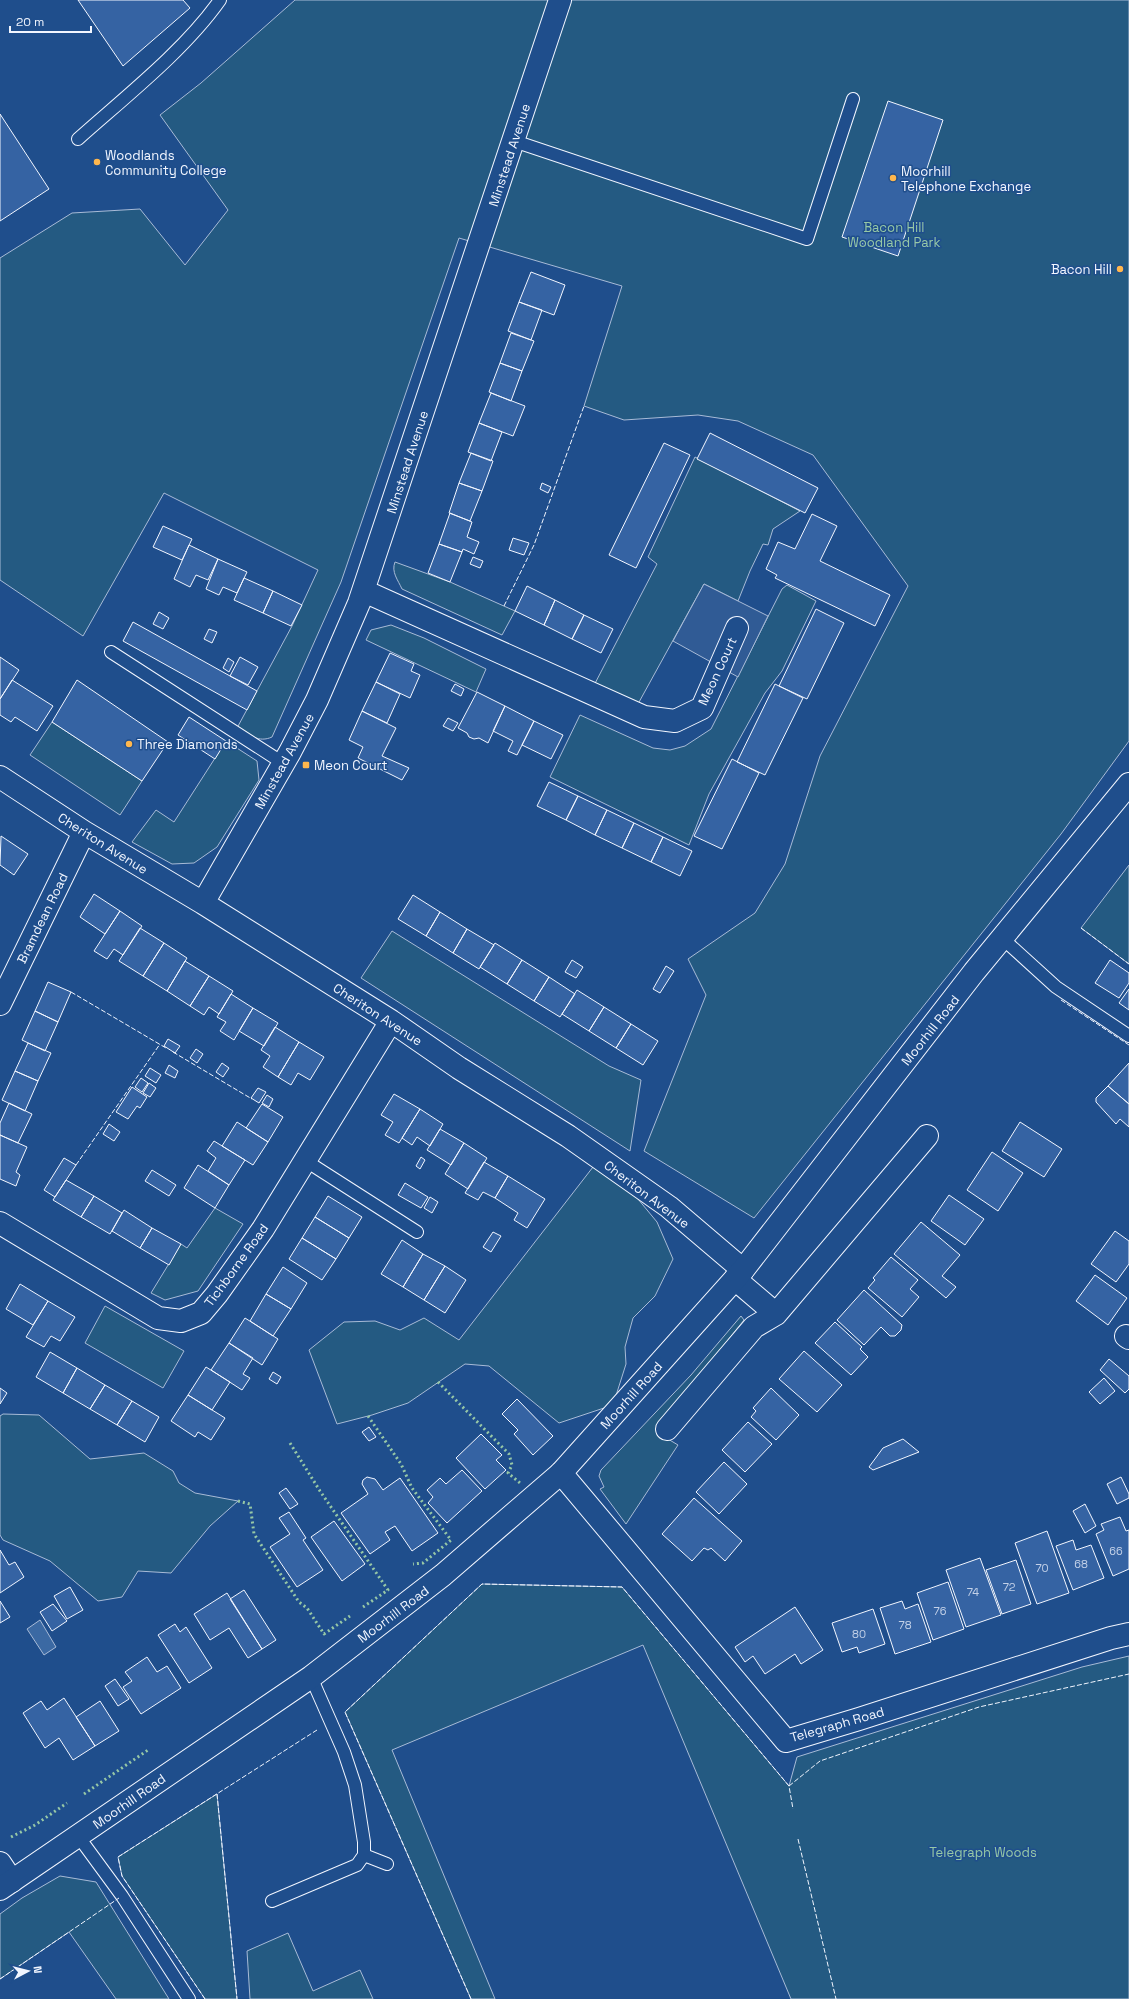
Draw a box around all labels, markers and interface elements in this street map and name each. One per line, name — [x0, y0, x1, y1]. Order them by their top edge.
scale bar — [10, 8, 91, 34]
text: 20 m — [16, 14, 44, 30]
street label: Minstead Avenue — [485, 102, 534, 209]
place label: Woodlands Community College — [105, 147, 227, 179]
marker: Woodlands Community College — [92, 157, 102, 167]
place label: Moorhill Telephone Exchange — [901, 163, 1031, 195]
marker: Moorhill Telephone Exchange — [888, 173, 898, 183]
park label: Bacon Hill Woodland Park — [847, 219, 941, 251]
place label: Bacon Hill — [1051, 261, 1112, 278]
marker: Bacon Hill — [1115, 264, 1125, 274]
street label: Minstead Avenue — [383, 409, 432, 516]
street label: Meon Court — [694, 634, 741, 708]
street label: Minstead Avenue — [251, 710, 318, 812]
place label: Three Diamonds — [137, 736, 238, 753]
marker: Three Diamonds — [124, 739, 134, 749]
place label: Meon Court — [314, 757, 388, 774]
marker: Meon Court — [301, 760, 311, 770]
street label: Cheriton Avenue — [55, 809, 151, 878]
street label: Bramdean Road — [13, 870, 72, 966]
street label: Cheriton Avenue — [330, 979, 426, 1050]
street label: Moorhill Road — [898, 992, 963, 1069]
street label: Cheriton Avenue — [600, 1157, 693, 1232]
street label: Tichborne Road — [201, 1220, 272, 1310]
street label: Moorhill Road — [597, 1358, 666, 1433]
house number: 66 — [1109, 1544, 1123, 1558]
house number: 68 — [1074, 1557, 1088, 1571]
house number: 70 — [1035, 1561, 1049, 1575]
house number: 72 — [1003, 1580, 1016, 1594]
street label: Moorhill Road — [354, 1582, 432, 1647]
house number: 74 — [967, 1585, 979, 1599]
house number: 76 — [934, 1604, 947, 1618]
house number: 78 — [898, 1618, 912, 1632]
house number: 80 — [852, 1627, 866, 1641]
street label: Telegraph Road — [788, 1703, 886, 1746]
street label: Moorhill Road — [90, 1770, 169, 1833]
park label: Telegraph Woods — [929, 1844, 1037, 1861]
north arrow — [8, 1951, 48, 1991]
text: N — [31, 1965, 45, 1974]

